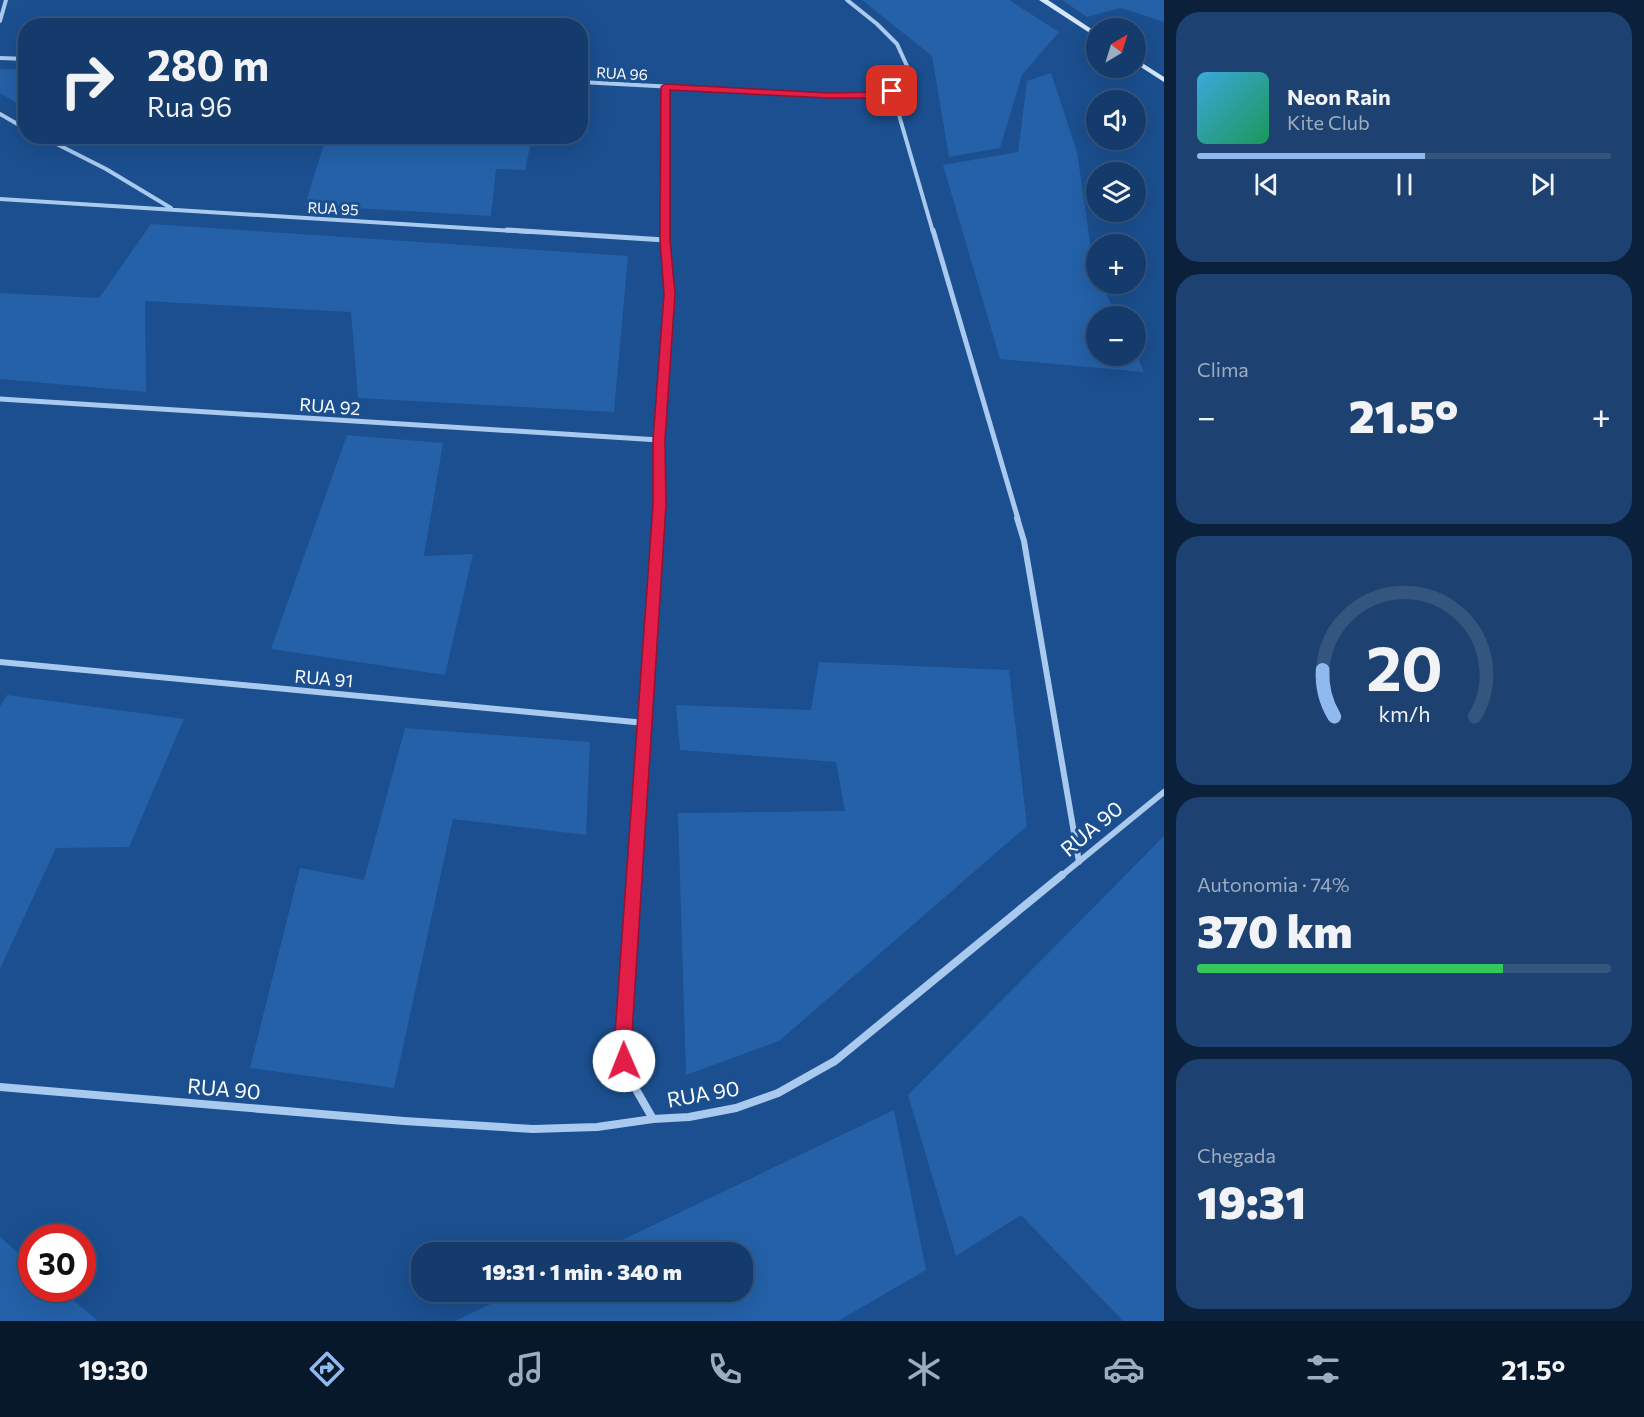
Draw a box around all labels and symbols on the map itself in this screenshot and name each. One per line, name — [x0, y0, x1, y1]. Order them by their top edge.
north arrow — [1086, 18, 1146, 78]
street label: RUA 96 — [596, 63, 648, 83]
pin — [866, 65, 917, 116]
street label: RUA 95 — [307, 198, 359, 218]
street label: RUA 92 — [299, 393, 361, 419]
street label: RUA 91 — [294, 664, 354, 692]
street label: RUA 90 — [1055, 795, 1127, 861]
position arrow — [592, 1029, 656, 1093]
street label: RUA 90 — [186, 1072, 262, 1104]
street label: RUA 90 — [665, 1074, 741, 1112]
speed limit sign: 30 — [18, 1224, 96, 1302]

